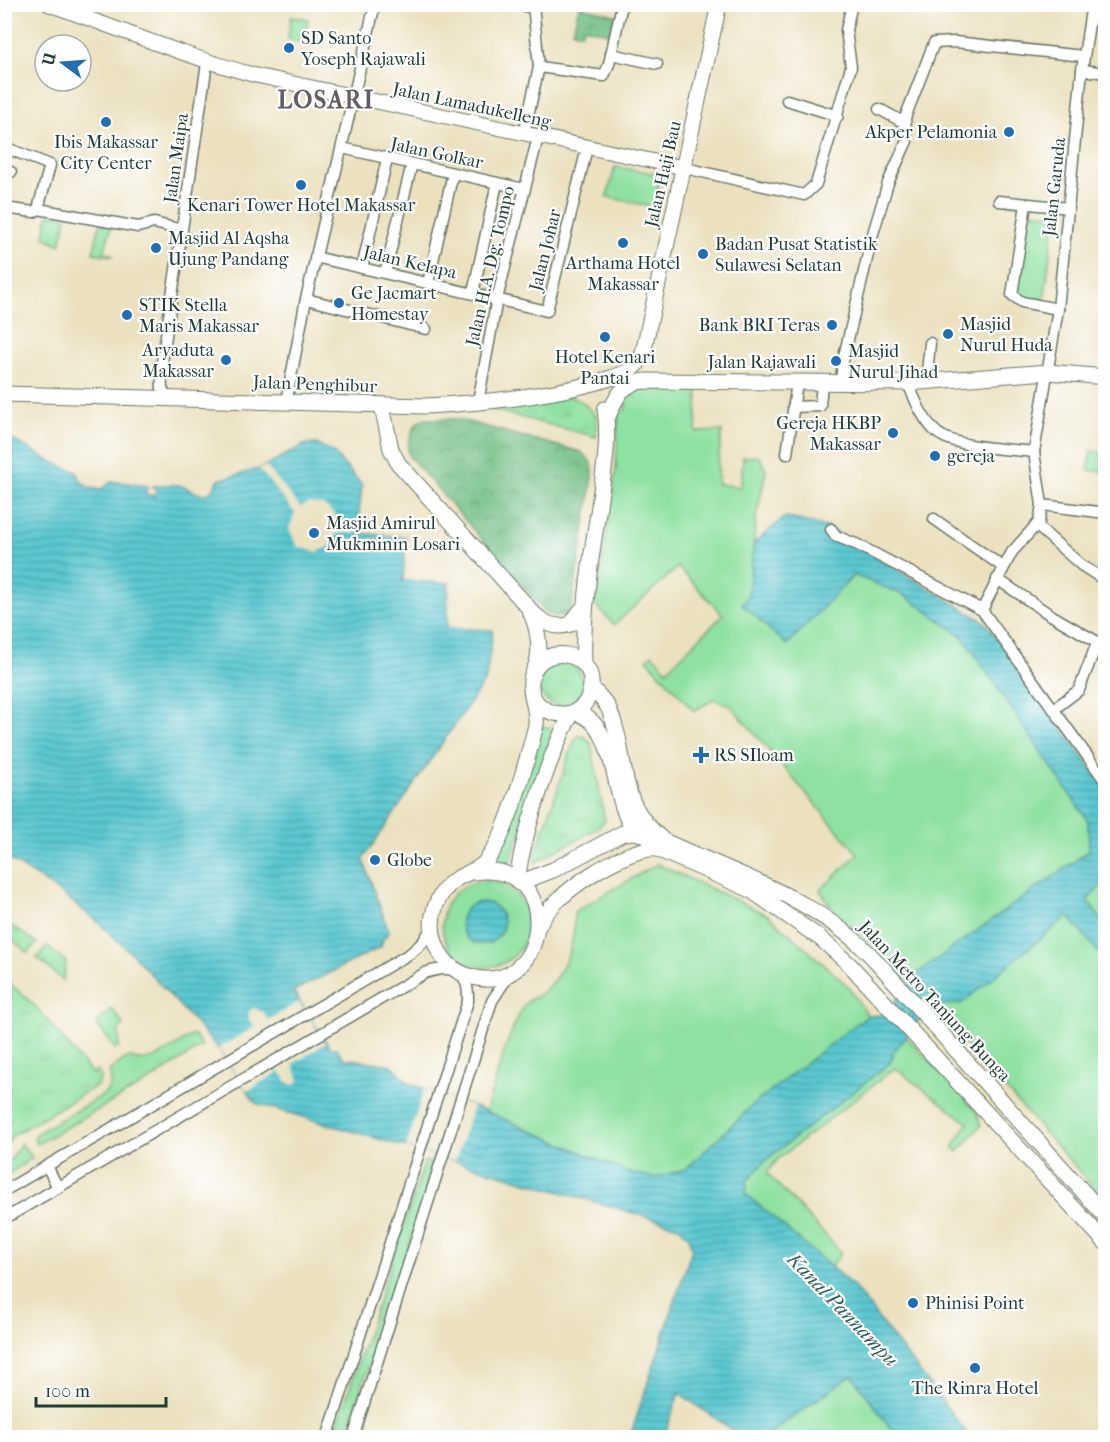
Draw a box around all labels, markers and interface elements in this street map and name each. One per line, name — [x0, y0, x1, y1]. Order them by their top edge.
place label: SD Santo Yoseph Rajawali — [300, 28, 427, 70]
north arrow — [33, 33, 93, 93]
marker: SD Santo Yoseph Rajawali — [282, 41, 296, 55]
text: U — [38, 50, 60, 69]
street label: Jalan Lamadukelleng — [389, 78, 553, 133]
district label: LOSARI — [277, 86, 375, 114]
street label: Jalan Maipa — [160, 111, 193, 206]
marker: Ibis Makassar City Center — [99, 115, 113, 129]
street label: Jalan Haji Bau — [641, 119, 686, 231]
place label: Akper Pelamonia — [864, 122, 998, 143]
marker: Akper Pelamonia — [1002, 125, 1016, 139]
place label: Ibis Makassar City Center — [54, 132, 158, 174]
street label: Jalan Golkar — [387, 133, 485, 174]
street label: Jalan Garuda — [1039, 136, 1070, 240]
marker: Kenari Tower Hotel Makassar — [294, 178, 308, 192]
street label: Jalan H.A. Dg. Tompo — [461, 184, 519, 350]
place label: Kenari Tower Hotel Makassar — [187, 195, 416, 216]
street label: Jalan Johar — [525, 207, 566, 295]
place label: Masjid Al Aqsha Ujung Pandang — [168, 228, 290, 270]
place label: Badan Pusat Statistik Sulawesi Selatan — [715, 234, 878, 276]
marker: Arthama Hotel Makassar — [616, 236, 630, 250]
marker: Masjid Al Aqsha Ujung Pandang — [149, 241, 163, 255]
street label: Jalan Kelapa — [359, 241, 459, 284]
marker: Badan Pusat Statistik Sulawesi Selatan — [696, 247, 710, 261]
place label: Arthama Hotel Makassar — [565, 253, 680, 295]
place label: Ge Jacmart Homestay — [351, 283, 437, 325]
place label: STIK Stella Maris Makassar — [139, 295, 259, 337]
marker: Ge Jacmart Homestay — [332, 296, 346, 310]
marker: STIK Stella Maris Makassar — [120, 308, 134, 322]
place label: Masjid Nurul Huda — [960, 314, 1053, 356]
place label: Bank BRI Teras — [699, 315, 820, 336]
marker: Bank BRI Teras — [825, 318, 839, 332]
marker: Masjid Nurul Huda — [941, 327, 955, 341]
marker: Hotel Kenari Pantai — [598, 330, 612, 344]
place label: Aryaduta Makassar — [141, 340, 215, 382]
place label: Masjid Nurul Jihad — [848, 341, 939, 383]
place label: Hotel Kenari Pantai — [555, 347, 656, 389]
street label: Jalan Rajawali — [706, 352, 817, 373]
marker: Aryaduta Makassar — [219, 353, 233, 367]
marker: Masjid Nurul Jihad — [829, 354, 843, 368]
street label: Jalan Penghibur — [251, 372, 378, 397]
place label: Gereja HKBP Makassar — [776, 413, 881, 455]
marker: Gereja HKBP Makassar — [886, 426, 900, 440]
place label: gereja — [947, 446, 996, 467]
marker: gereja — [928, 449, 942, 463]
place label: Masjid Amirul Mukminin Losari — [326, 513, 461, 555]
marker: Masjid Amirul Mukminin Losari — [307, 526, 321, 540]
place label: RS SIloam — [714, 745, 794, 766]
marker: RS SIloam — [692, 746, 710, 764]
place label: Globe — [387, 850, 432, 871]
marker: Globe — [368, 853, 382, 867]
street label: Jalan Metro Tanjung Bunga — [853, 915, 1015, 1087]
water label: Kanal Pannampu — [781, 1246, 903, 1371]
place label: Phinisi Point — [925, 1293, 1025, 1314]
marker: Phinisi Point — [906, 1296, 920, 1310]
marker: The Rinra Hotel — [968, 1361, 982, 1375]
scale bar — [36, 1370, 166, 1408]
place label: The Rinra Hotel — [911, 1378, 1039, 1399]
text: 100 m — [45, 1381, 90, 1402]

